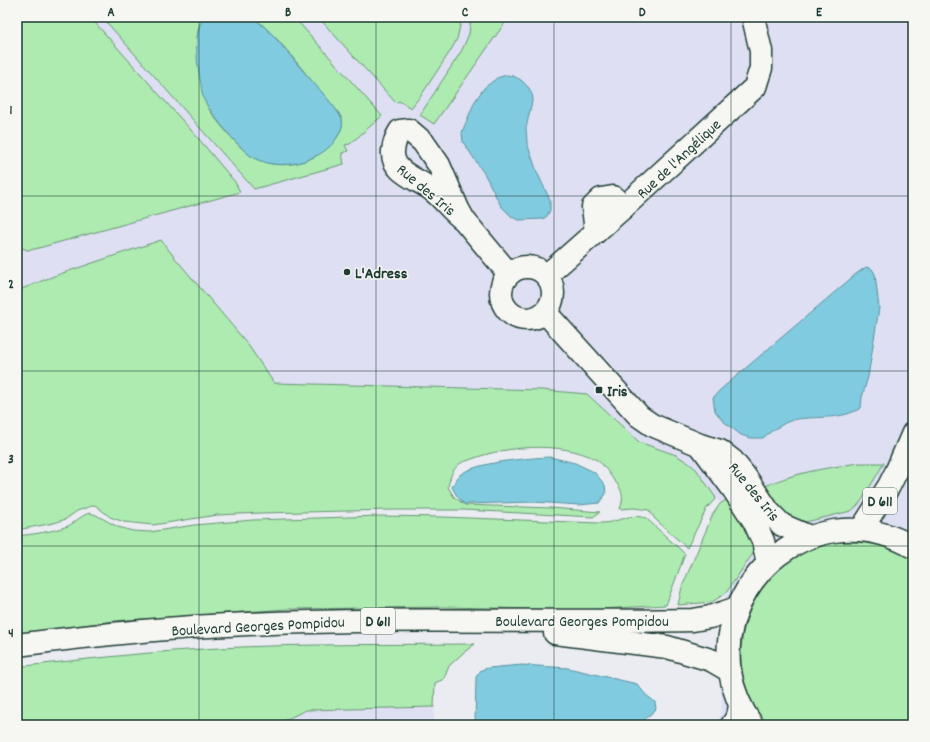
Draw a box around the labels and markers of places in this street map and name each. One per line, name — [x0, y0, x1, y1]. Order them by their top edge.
place label: L'Adress — [355, 263, 408, 286]
marker: L'Adress — [342, 267, 352, 277]
place label: Iris — [607, 381, 628, 404]
marker: Iris — [594, 385, 604, 395]

